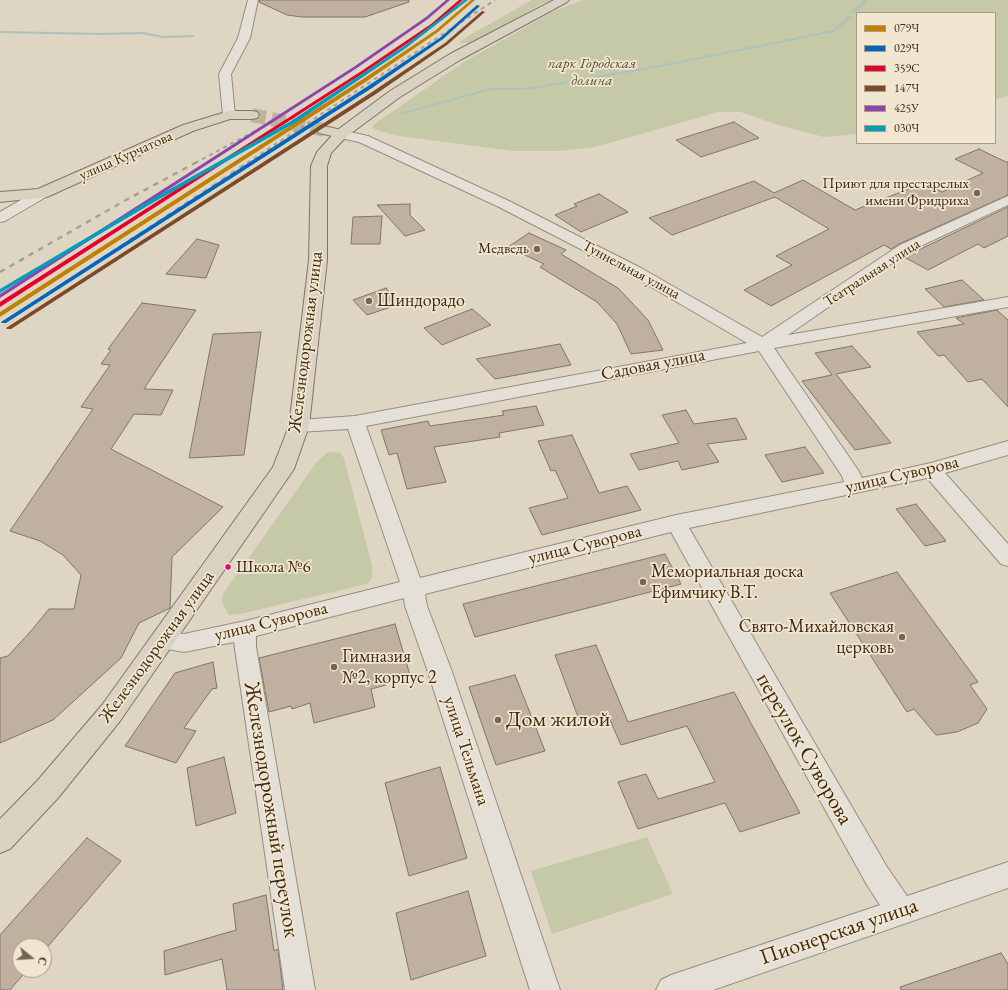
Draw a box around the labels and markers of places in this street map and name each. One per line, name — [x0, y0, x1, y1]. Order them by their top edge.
place label: Приют для престарелых имени Фридриха — [822, 175, 969, 210]
marker: Приют для престарелых имени Фридриха — [972, 188, 982, 198]
place label: Медведь — [478, 240, 529, 258]
marker: Медведь — [532, 244, 542, 254]
place label: Шиндорадо — [377, 290, 465, 312]
marker: Шиндорадо — [364, 296, 374, 306]
place label: Школа №6 — [236, 557, 311, 577]
place label: Мемориальная доска Ефимчику В.Т. — [651, 561, 804, 604]
marker: Школа №6 — [223, 562, 233, 572]
marker: Мемориальная доска Ефимчику В.Т. — [638, 577, 648, 587]
place label: Свято-Михайловская церковь — [739, 616, 894, 658]
marker: Свято-Михайловская церковь — [897, 632, 907, 642]
place label: Гимназия №2, корпус 2 — [342, 646, 437, 688]
marker: Гимназия №2, корпус 2 — [329, 662, 339, 672]
place label: Дом жилой — [506, 707, 610, 733]
marker: Дом жилой — [493, 715, 503, 725]

